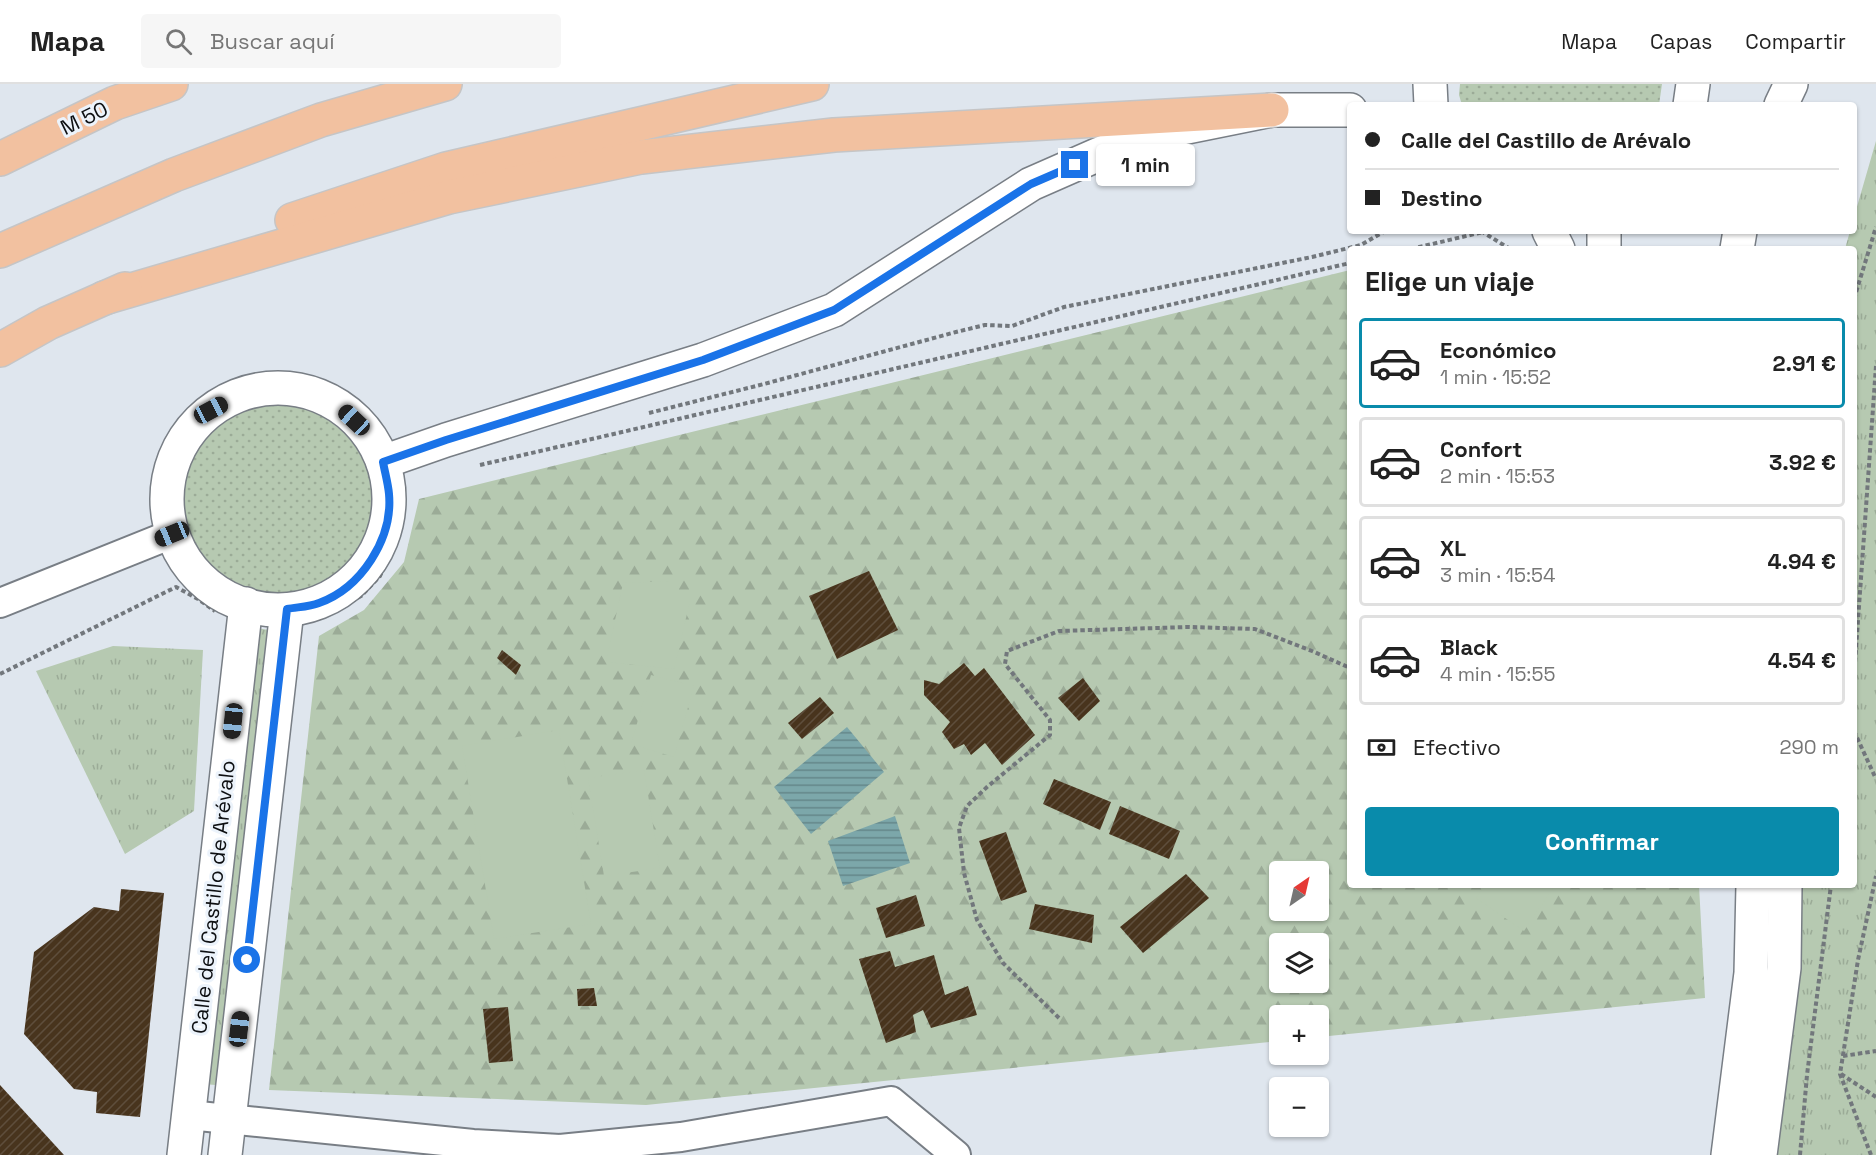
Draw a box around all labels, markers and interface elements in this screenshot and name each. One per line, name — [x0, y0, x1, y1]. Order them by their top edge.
search box — [141, 14, 561, 68]
text: Mapa — [30, 23, 105, 59]
icon: search — [162, 25, 195, 58]
text: Buscar aquí — [210, 27, 335, 55]
text: Mapa — [1561, 28, 1617, 55]
text: Capas — [1650, 28, 1712, 55]
text: Compartir — [1745, 28, 1846, 55]
street label: M 50 — [56, 95, 112, 141]
text: Calle del Castillo de Arévalo — [1401, 126, 1691, 154]
callout: 1 min — [1096, 144, 1195, 186]
route end — [1061, 151, 1088, 178]
text: 1 min — [1121, 152, 1170, 178]
text: Destino — [1401, 184, 1483, 212]
text: Elige un viaje — [1365, 264, 1535, 299]
icon: car — [1368, 336, 1422, 390]
text: Económico — [1440, 336, 1557, 364]
text: 2.91 € — [1772, 349, 1836, 377]
text: 1 min · 15:52 — [1440, 364, 1551, 390]
car — [191, 394, 231, 426]
car — [335, 401, 373, 439]
icon: car — [1368, 435, 1422, 489]
text: Confort — [1440, 435, 1522, 463]
text: 3.92 € — [1769, 448, 1836, 476]
text: 2 min · 15:53 — [1440, 463, 1555, 489]
car — [152, 519, 192, 549]
icon: car — [1368, 534, 1422, 588]
text: XL — [1440, 534, 1466, 562]
text: 4.94 € — [1767, 547, 1836, 575]
text: 3 min · 15:54 — [1440, 562, 1555, 588]
icon: car — [1368, 633, 1422, 687]
text: Black — [1440, 633, 1498, 661]
text: 4.54 € — [1768, 646, 1836, 674]
text: 4 min · 15:55 — [1440, 661, 1555, 687]
car — [222, 702, 244, 740]
icon: cash — [1365, 731, 1398, 764]
text: Efectivo — [1413, 733, 1501, 761]
text: 290 m — [1780, 734, 1839, 760]
street label: Calle del Castillo de Arévalo — [185, 759, 241, 1035]
button: Confirmar — [1365, 807, 1839, 876]
north arrow — [1269, 861, 1329, 921]
map controls — [1269, 861, 1329, 1137]
button: layers — [1269, 933, 1329, 993]
route start — [233, 946, 260, 973]
button: + — [1269, 1005, 1329, 1065]
car — [228, 1010, 250, 1048]
button: − — [1269, 1077, 1329, 1137]

